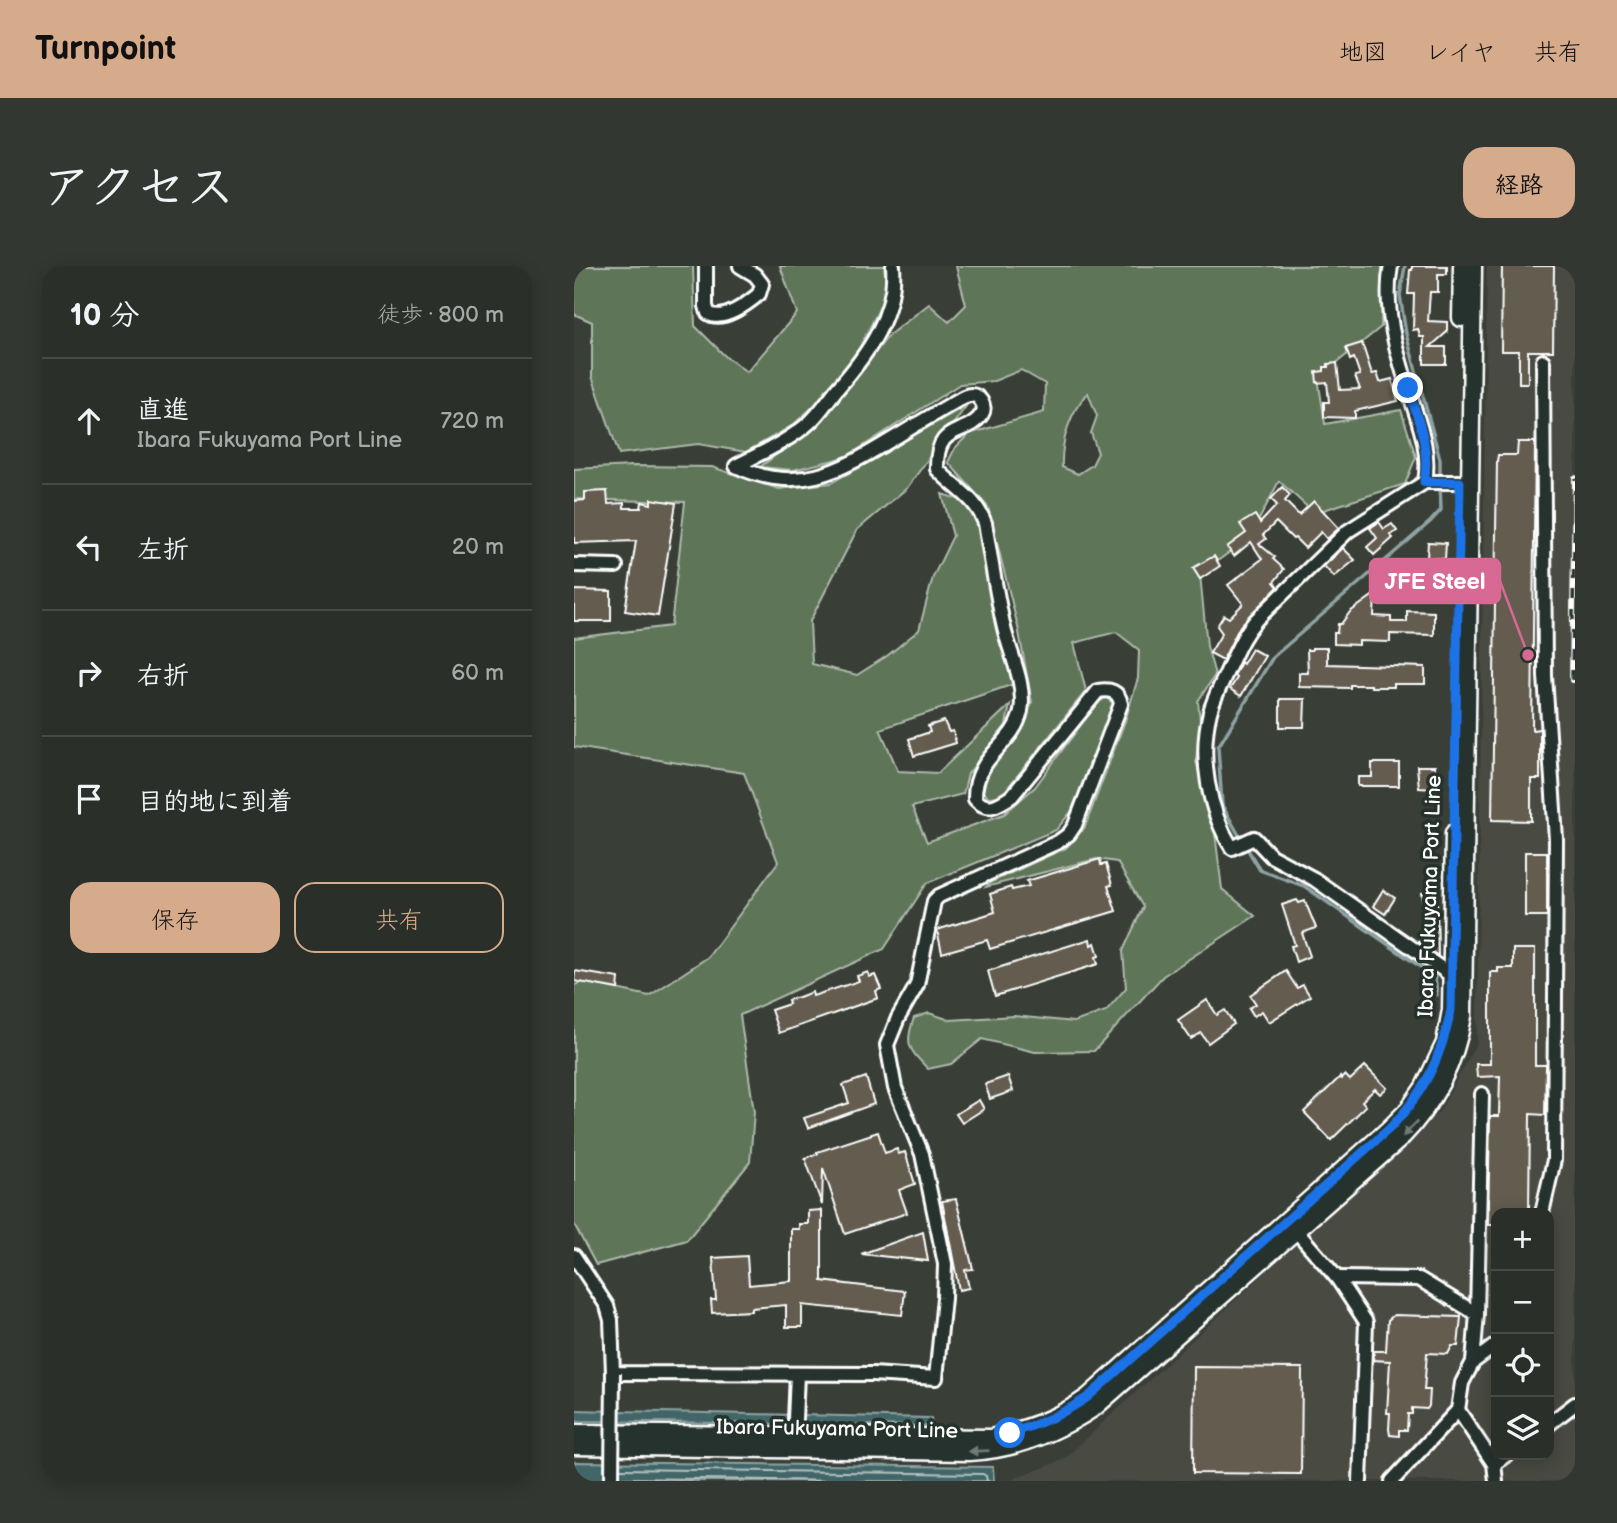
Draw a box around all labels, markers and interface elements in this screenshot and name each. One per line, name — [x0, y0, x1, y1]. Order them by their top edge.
text: Turnpoint — [35, 29, 176, 69]
text: 地図 — [1339, 38, 1387, 67]
text: レイヤ — [1425, 38, 1496, 67]
text: 共有 — [1534, 38, 1582, 67]
button: 経路 — [1463, 147, 1575, 218]
text: アクセス — [42, 159, 235, 218]
text: 10 分 — [70, 298, 139, 334]
text: 徒歩 · 800 m — [377, 301, 504, 329]
route end — [1392, 372, 1423, 403]
text: 直進 — [137, 395, 189, 426]
icon: ahead — [70, 402, 108, 440]
text: 720 m — [440, 407, 504, 435]
text: Ibara Fukuyama Port Line — [137, 426, 402, 454]
icon: left — [70, 528, 108, 566]
text: 20 m — [452, 533, 504, 561]
text: 左折 — [137, 535, 189, 566]
callout: JFE Steel — [1370, 559, 1500, 603]
text: JFE Steel — [1384, 568, 1486, 596]
icon: right — [70, 654, 108, 692]
text: 60 m — [451, 659, 504, 687]
text: 右折 — [137, 661, 189, 692]
street label: Ibara Fukuyama Port Line — [1413, 775, 1447, 1017]
icon: arrive — [70, 780, 108, 818]
text: 目的地に到着 — [137, 787, 293, 818]
button: 保存 — [70, 882, 280, 953]
button: 共有 — [294, 882, 504, 953]
one-way arrow — [1401, 1120, 1418, 1137]
map controls — [1491, 1208, 1554, 1460]
button: + — [1491, 1208, 1554, 1271]
button: − — [1491, 1271, 1554, 1334]
button: locate — [1491, 1334, 1554, 1397]
button: layers — [1491, 1397, 1554, 1460]
street label: Ibara Fukuyama Port Line — [716, 1414, 958, 1444]
route start — [994, 1417, 1025, 1448]
one-way arrow — [968, 1446, 990, 1457]

